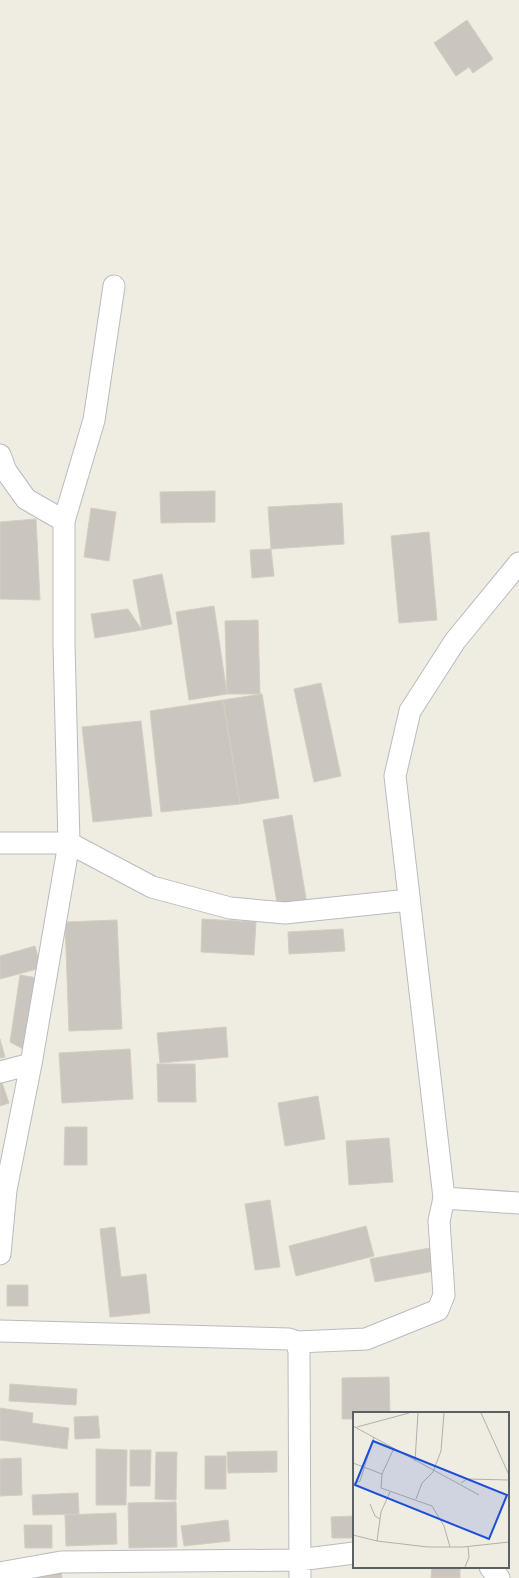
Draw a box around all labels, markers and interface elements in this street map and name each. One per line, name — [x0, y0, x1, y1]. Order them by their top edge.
inset map — [353, 1412, 509, 1568]

